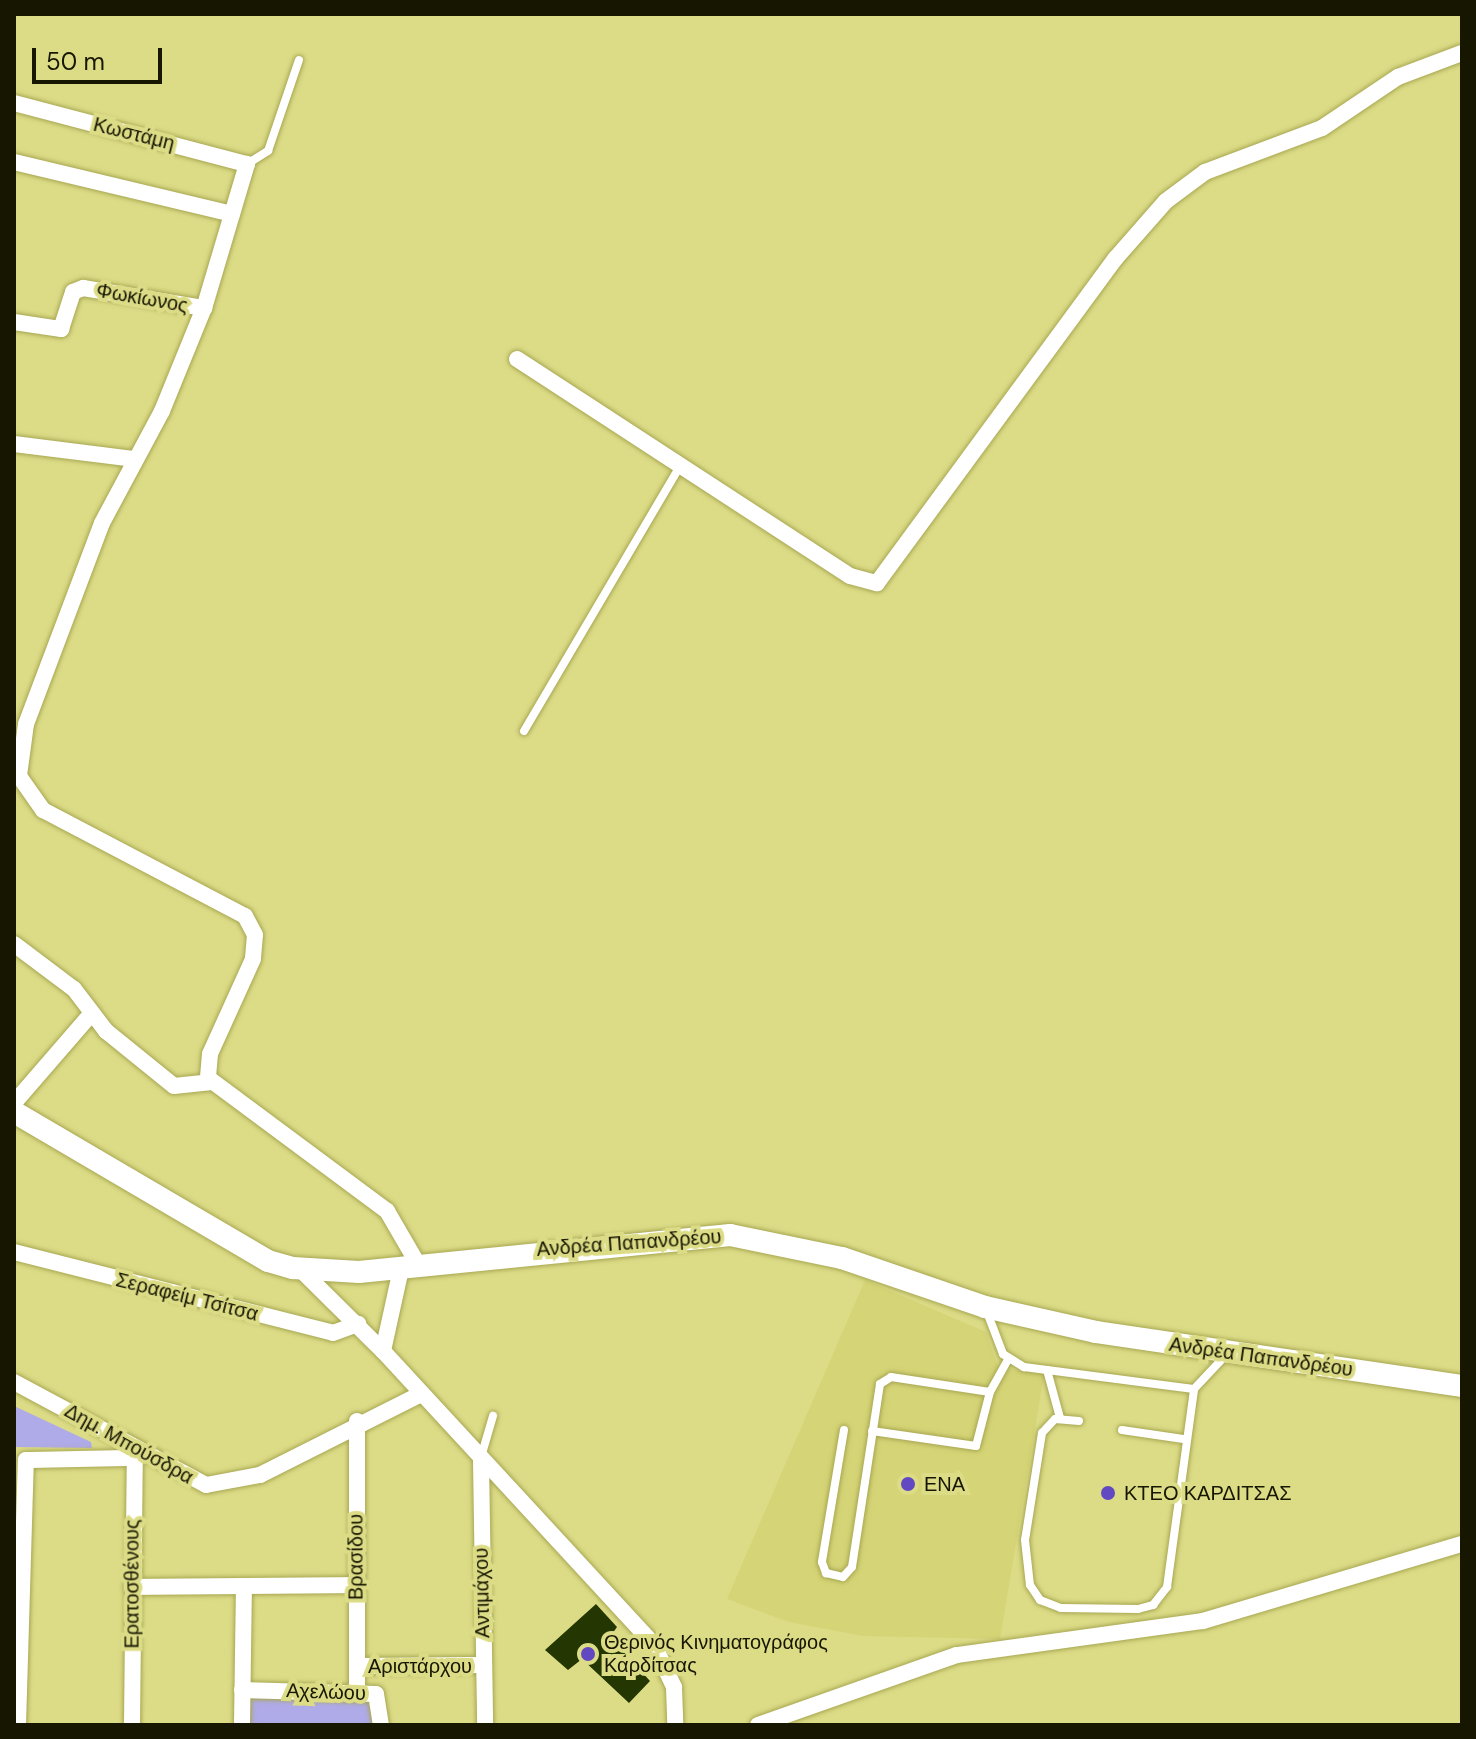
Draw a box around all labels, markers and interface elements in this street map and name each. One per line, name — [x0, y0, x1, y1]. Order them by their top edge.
scale bar — [36, 32, 166, 82]
text: 50 m — [46, 46, 105, 77]
street label: Κωστάμη — [91, 112, 177, 156]
street label: Φωκίωνος — [94, 278, 190, 318]
street label: Ανδρέα Παπανδρέου — [536, 1225, 722, 1261]
street label: Σεραφείμ Τσίτσα — [113, 1268, 261, 1326]
street label: Ανδρέα Παπανδρέου — [1168, 1332, 1354, 1382]
street label: Δημ. Μπούσδρα — [60, 1399, 198, 1489]
place label: ΕΝΑ — [924, 1472, 965, 1496]
marker: ΕΝΑ — [899, 1475, 917, 1493]
place label: ΚΤΕΟ ΚΑΡΔΙΤΣΑΣ — [1124, 1481, 1292, 1505]
marker: ΚΤΕΟ ΚΑΡΔΙΤΣΑΣ — [1099, 1484, 1117, 1502]
street label: Βρασίδου — [344, 1514, 368, 1600]
street label: Ερατοσθένους — [120, 1519, 144, 1649]
street label: Αντιμάχου — [469, 1548, 495, 1638]
place label: Θερινός Κινηματογράφος Καρδίτσας — [604, 1630, 828, 1677]
marker: Θερινός Κινηματογράφος Καρδίτσας — [579, 1645, 597, 1663]
street label: Αριστάρχου — [368, 1654, 472, 1678]
street label: Αχελώου — [286, 1679, 366, 1705]

